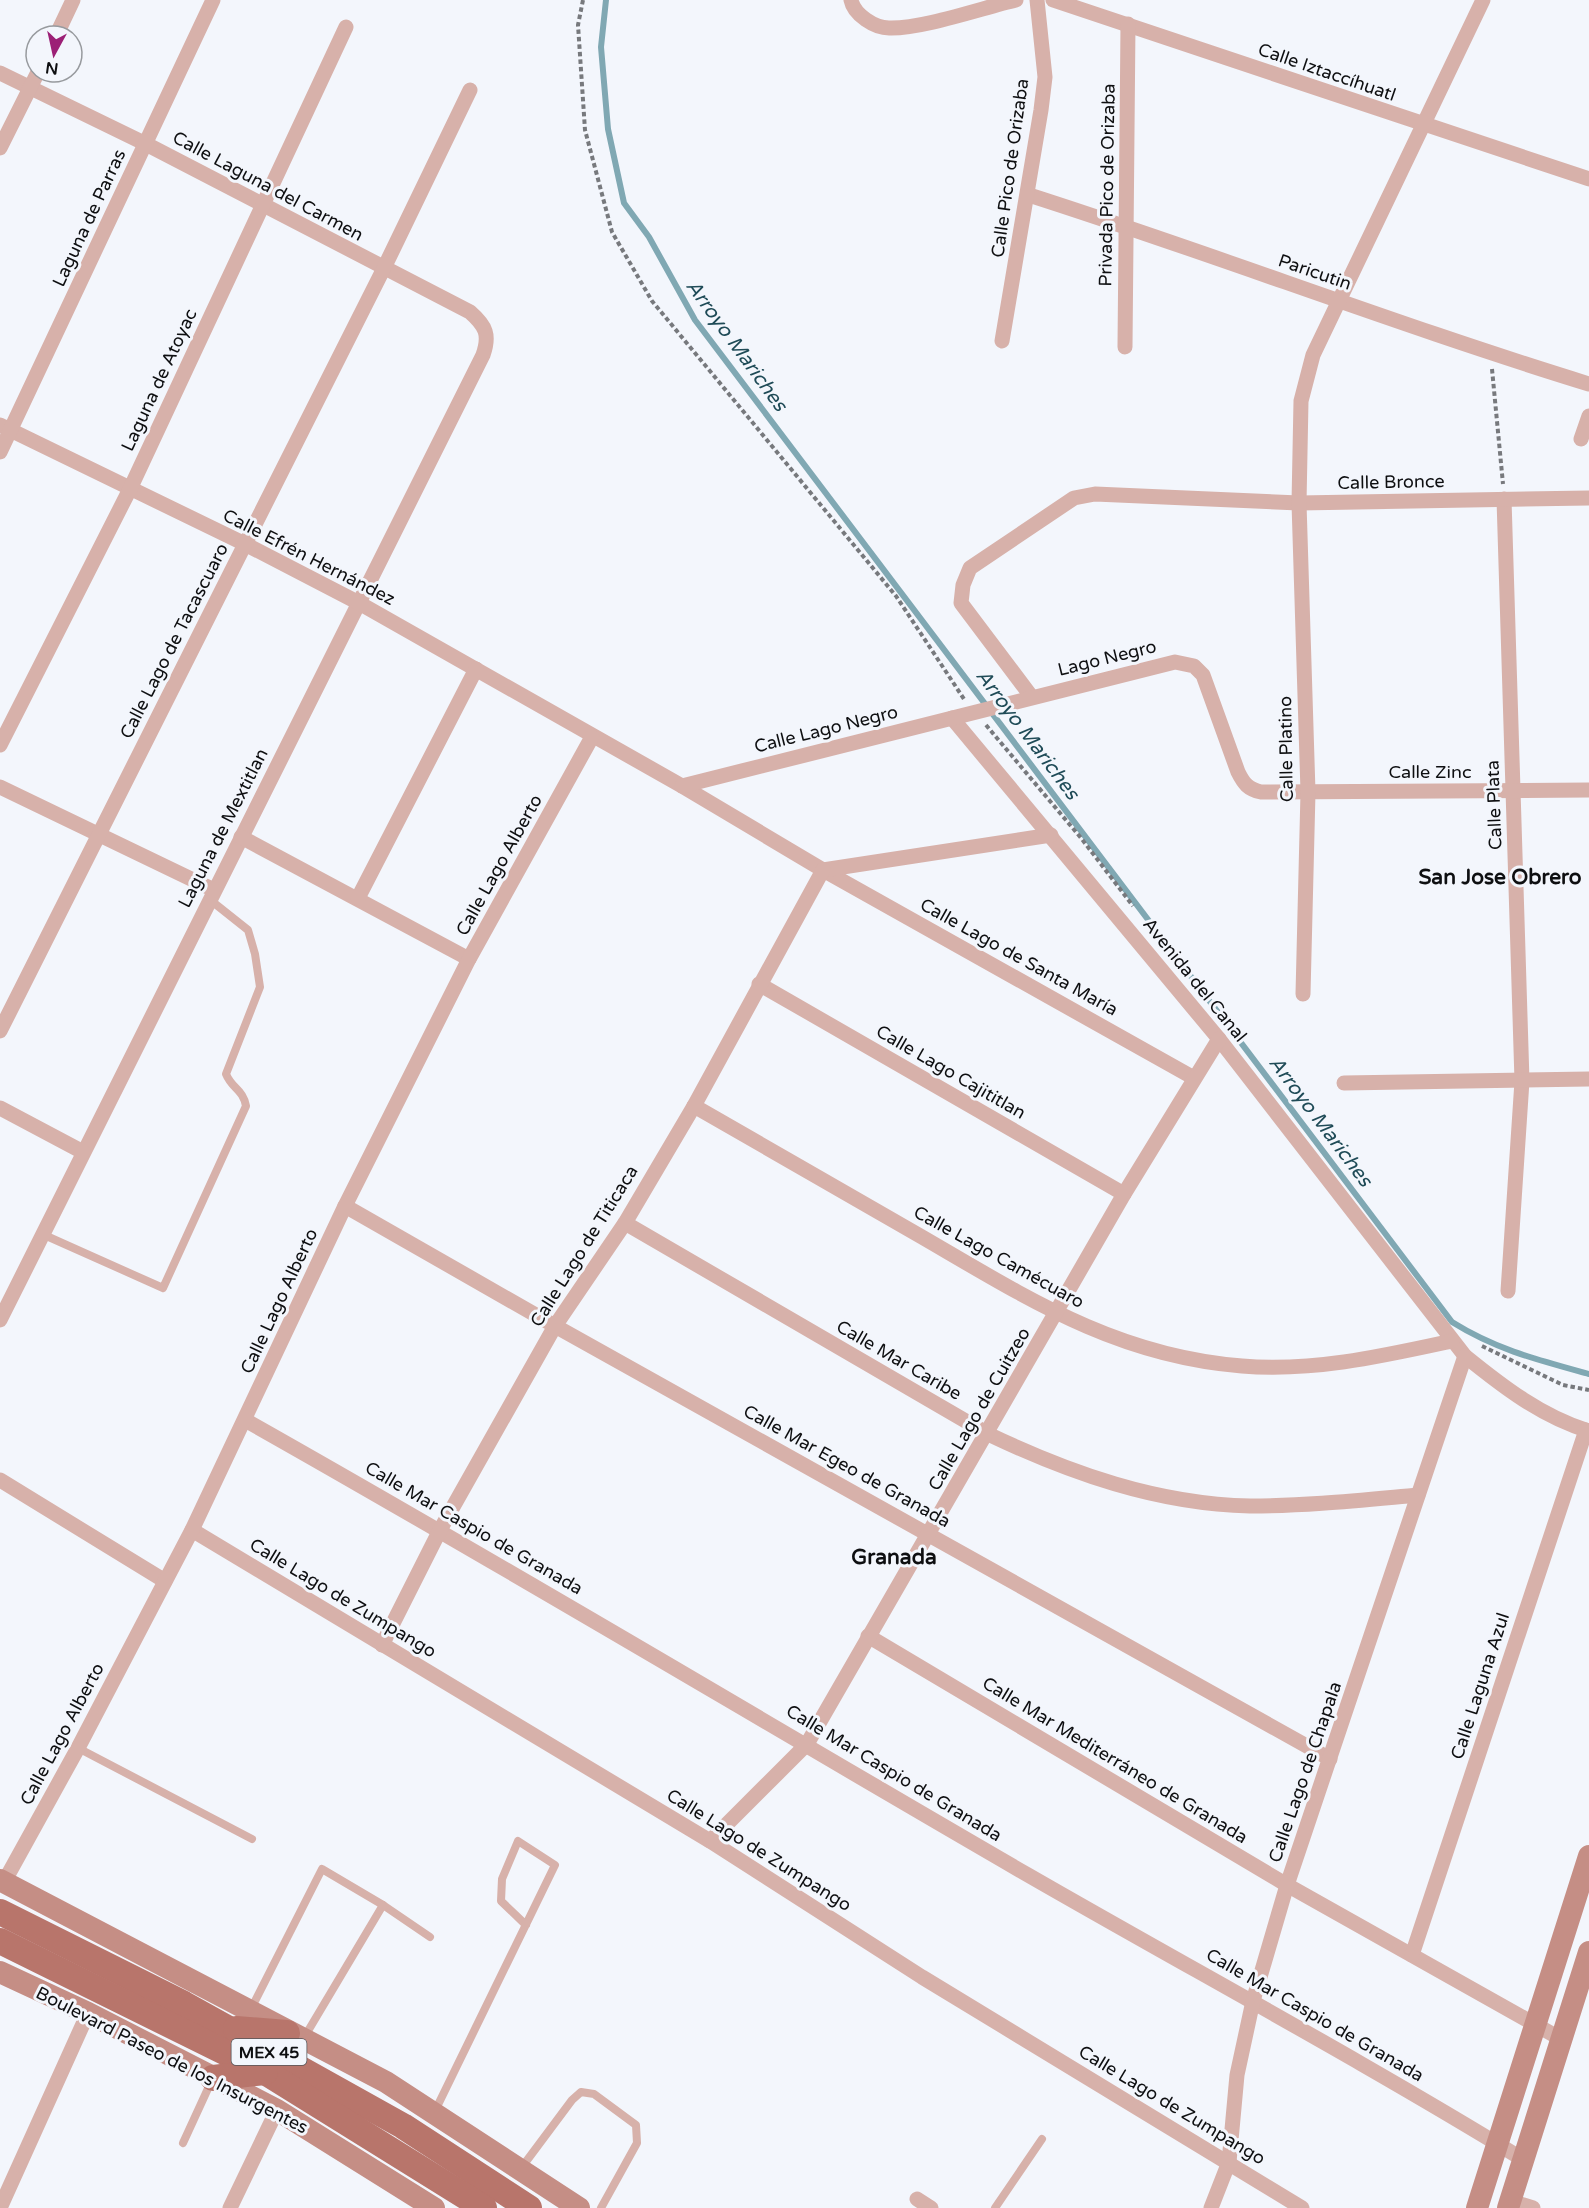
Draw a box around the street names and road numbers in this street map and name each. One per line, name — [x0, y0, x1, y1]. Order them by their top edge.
street label: Calle Iztaccíhuatl — [1255, 38, 1399, 106]
street label: Calle Pico de Orizaba — [987, 77, 1033, 259]
street label: Privada Pico de Orizaba — [1094, 83, 1120, 287]
street label: Calle Laguna del Carmen — [169, 126, 367, 246]
street label: Laguna de Parras — [48, 146, 130, 290]
street label: Paricutin — [1275, 249, 1355, 295]
street label: Laguna de Atoyac — [116, 305, 202, 455]
street label: Calle Bronce — [1337, 470, 1445, 494]
street label: Calle Efrén Hernández — [219, 504, 399, 610]
street label: Calle Lago de Tacascuaro — [115, 540, 233, 742]
street label: Lago Negro — [1055, 635, 1159, 681]
street label: Calle Platino — [1274, 696, 1298, 802]
street label: Calle Lago Negro — [752, 701, 900, 757]
street label: Laguna de Mextitlan — [173, 745, 273, 911]
street label: Calle Plata — [1481, 760, 1507, 850]
street label: Calle Zinc — [1389, 761, 1471, 783]
street label: Calle Lago Alberto — [451, 791, 547, 939]
street label: Calle Lago de Santa María — [916, 893, 1122, 1021]
street label: Avenida del Canal — [1138, 914, 1252, 1046]
street label: Calle Lago Cajititlan — [872, 1020, 1030, 1124]
street label: Calle Lago de Titicaca — [525, 1161, 643, 1331]
street label: Calle Lago Camécuaro — [910, 1201, 1088, 1313]
street label: Calle Lago Alberto — [236, 1225, 322, 1377]
street label: Calle Mar Caribe — [832, 1315, 966, 1405]
street label: Calle Lago de Cuitzeo — [923, 1323, 1035, 1495]
street label: Calle Mar Egeo de Granada — [740, 1400, 954, 1532]
street label: Calle Mar Caspio de Granada — [361, 1457, 587, 1599]
street label: Calle Lago de Zumpango — [246, 1533, 440, 1663]
street label: Calle Laguna Azul — [1446, 1610, 1514, 1762]
street label: Calle Lago Alberto — [15, 1659, 109, 1809]
street label: Calle Mar Mediterráneo de Granada — [978, 1672, 1252, 1848]
street label: Calle Lago de Chapala — [1264, 1679, 1346, 1865]
street label: Calle Mar Caspio de Granada — [782, 1700, 1006, 1846]
street label: Calle Lago de Zumpango — [662, 1784, 856, 1916]
street label: Calle Mar Caspio de Granada — [1202, 1944, 1428, 2086]
street label: Boulevard Paseo de los Insurgentes — [32, 1982, 312, 2138]
road number: MEX 45 — [232, 2039, 306, 2065]
street label: Calle Lago de Zumpango — [1075, 2040, 1269, 2170]

